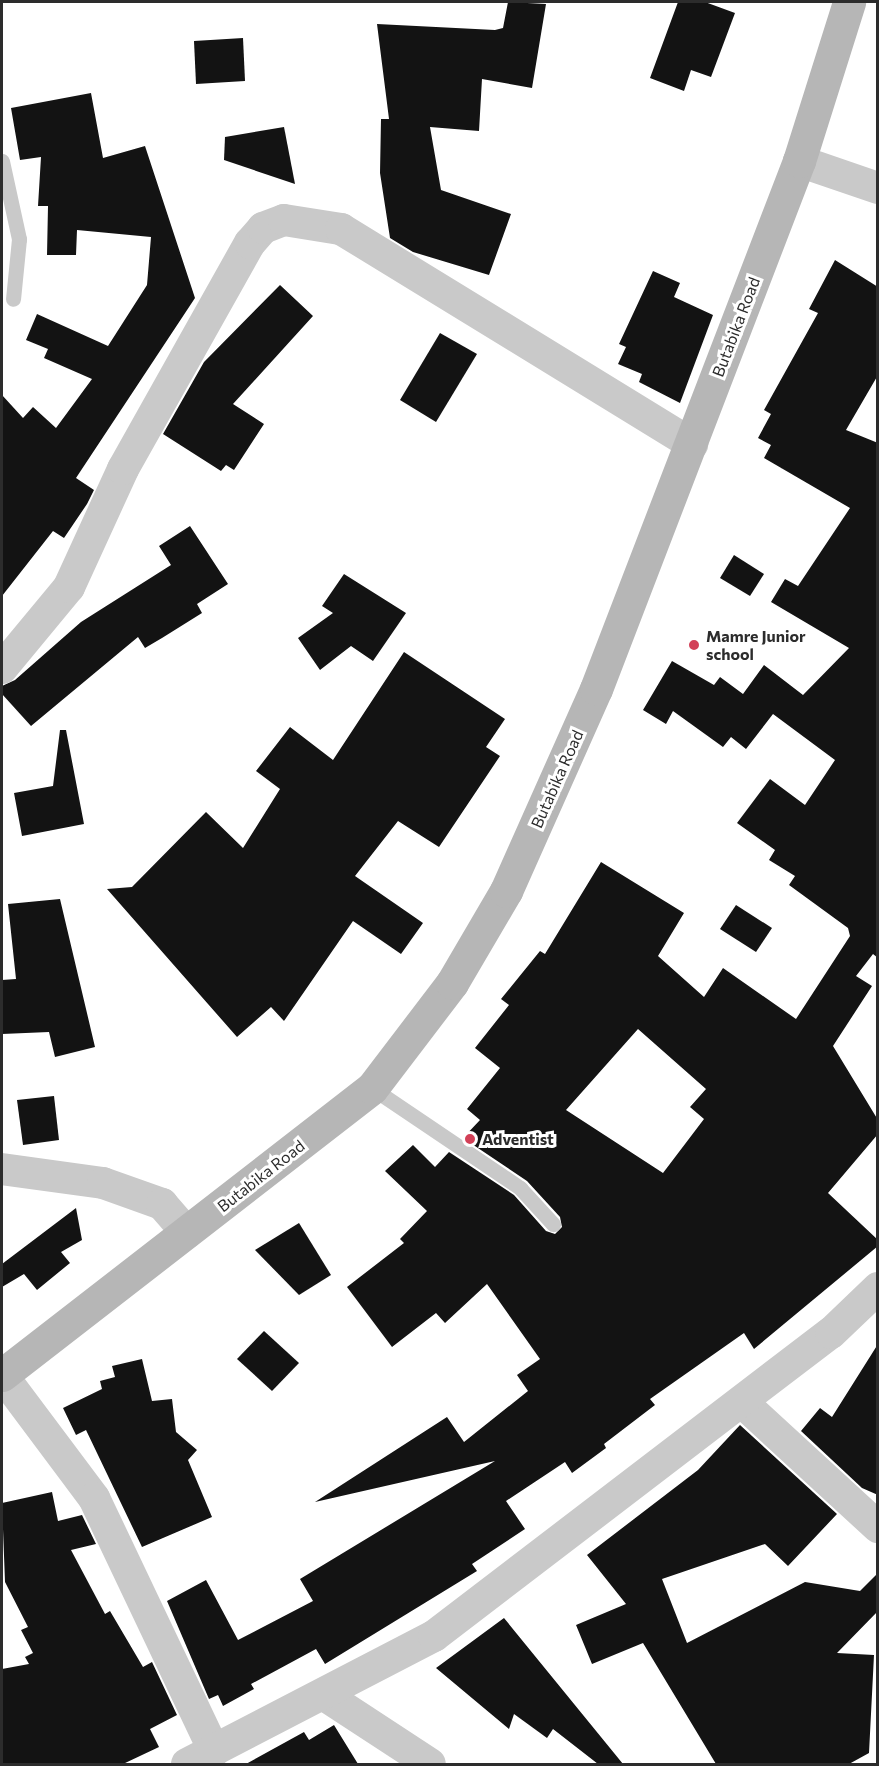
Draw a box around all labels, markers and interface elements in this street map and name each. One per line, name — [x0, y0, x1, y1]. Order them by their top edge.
street label: Butabika Road — [708, 274, 764, 380]
place label: Mamre Junior school — [706, 626, 806, 664]
marker: Mamre Junior school — [687, 638, 701, 652]
street label: Butabika Road — [527, 727, 587, 831]
place label: Adventist — [482, 1129, 554, 1149]
marker: Adventist — [463, 1132, 477, 1146]
street label: Butabika Road — [214, 1136, 308, 1216]

